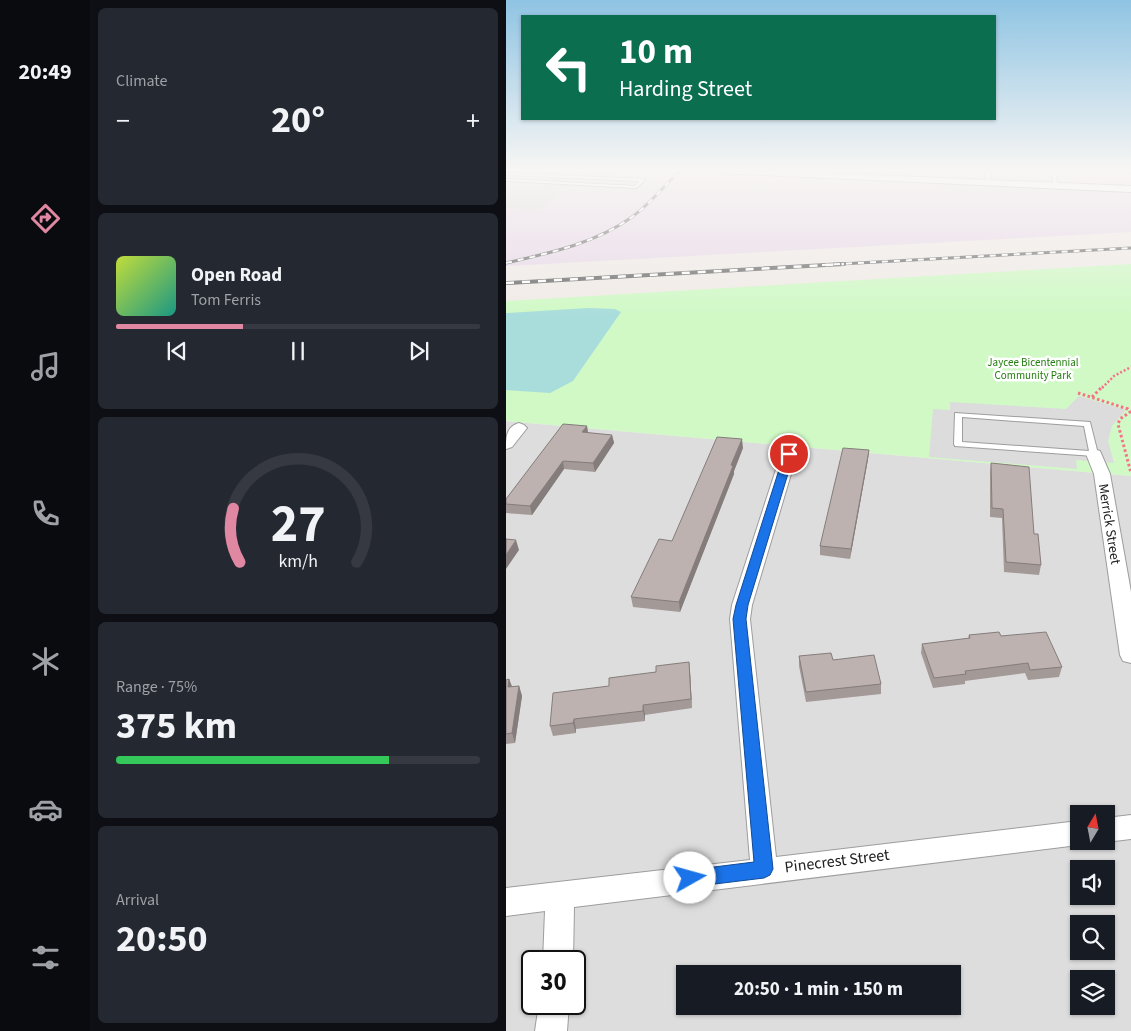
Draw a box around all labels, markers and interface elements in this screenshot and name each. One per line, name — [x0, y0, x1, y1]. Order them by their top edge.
text: 10 m — [619, 27, 693, 77]
icon: left — [536, 35, 601, 100]
text: 20:49 — [18, 56, 72, 88]
text: Climate — [116, 70, 167, 92]
text: Harding Street — [619, 73, 752, 105]
text: 20° — [271, 93, 325, 147]
text: − — [116, 101, 130, 141]
text: + — [466, 101, 480, 141]
icon: directions — [28, 201, 63, 236]
text: Open Road — [191, 262, 282, 289]
text: Tom Ferris — [191, 289, 261, 311]
icon: previous — [163, 337, 191, 365]
icon: pause — [284, 337, 312, 365]
icon: next — [405, 337, 433, 365]
icon: music — [28, 349, 63, 384]
park label: Jaycee Bicentennial Community Park — [987, 355, 1079, 383]
pin — [768, 433, 810, 475]
icon: arrive — [775, 440, 803, 468]
street label: Merrick Street — [1093, 482, 1125, 566]
text: 27 — [271, 488, 325, 562]
icon: phone — [28, 496, 63, 531]
text: km/h — [278, 549, 318, 574]
icon: climate — [28, 644, 63, 679]
text: Range · 75% — [116, 676, 197, 698]
text: 375 km — [116, 699, 237, 753]
icon: car — [28, 792, 63, 827]
north arrow — [1070, 805, 1115, 850]
map controls — [1070, 805, 1115, 1015]
street label: Pinecrest Street — [783, 844, 891, 878]
position arrow — [663, 851, 715, 903]
button: sound — [1070, 860, 1115, 905]
text: Arrival — [116, 889, 159, 911]
text: 20:50 — [116, 912, 208, 966]
button: search — [1070, 915, 1115, 960]
icon: filters — [28, 940, 63, 975]
speed limit sign: 30 — [521, 950, 586, 1015]
button: layers — [1070, 970, 1115, 1015]
text: 20:50 · 1 min · 150 m — [734, 976, 903, 1003]

